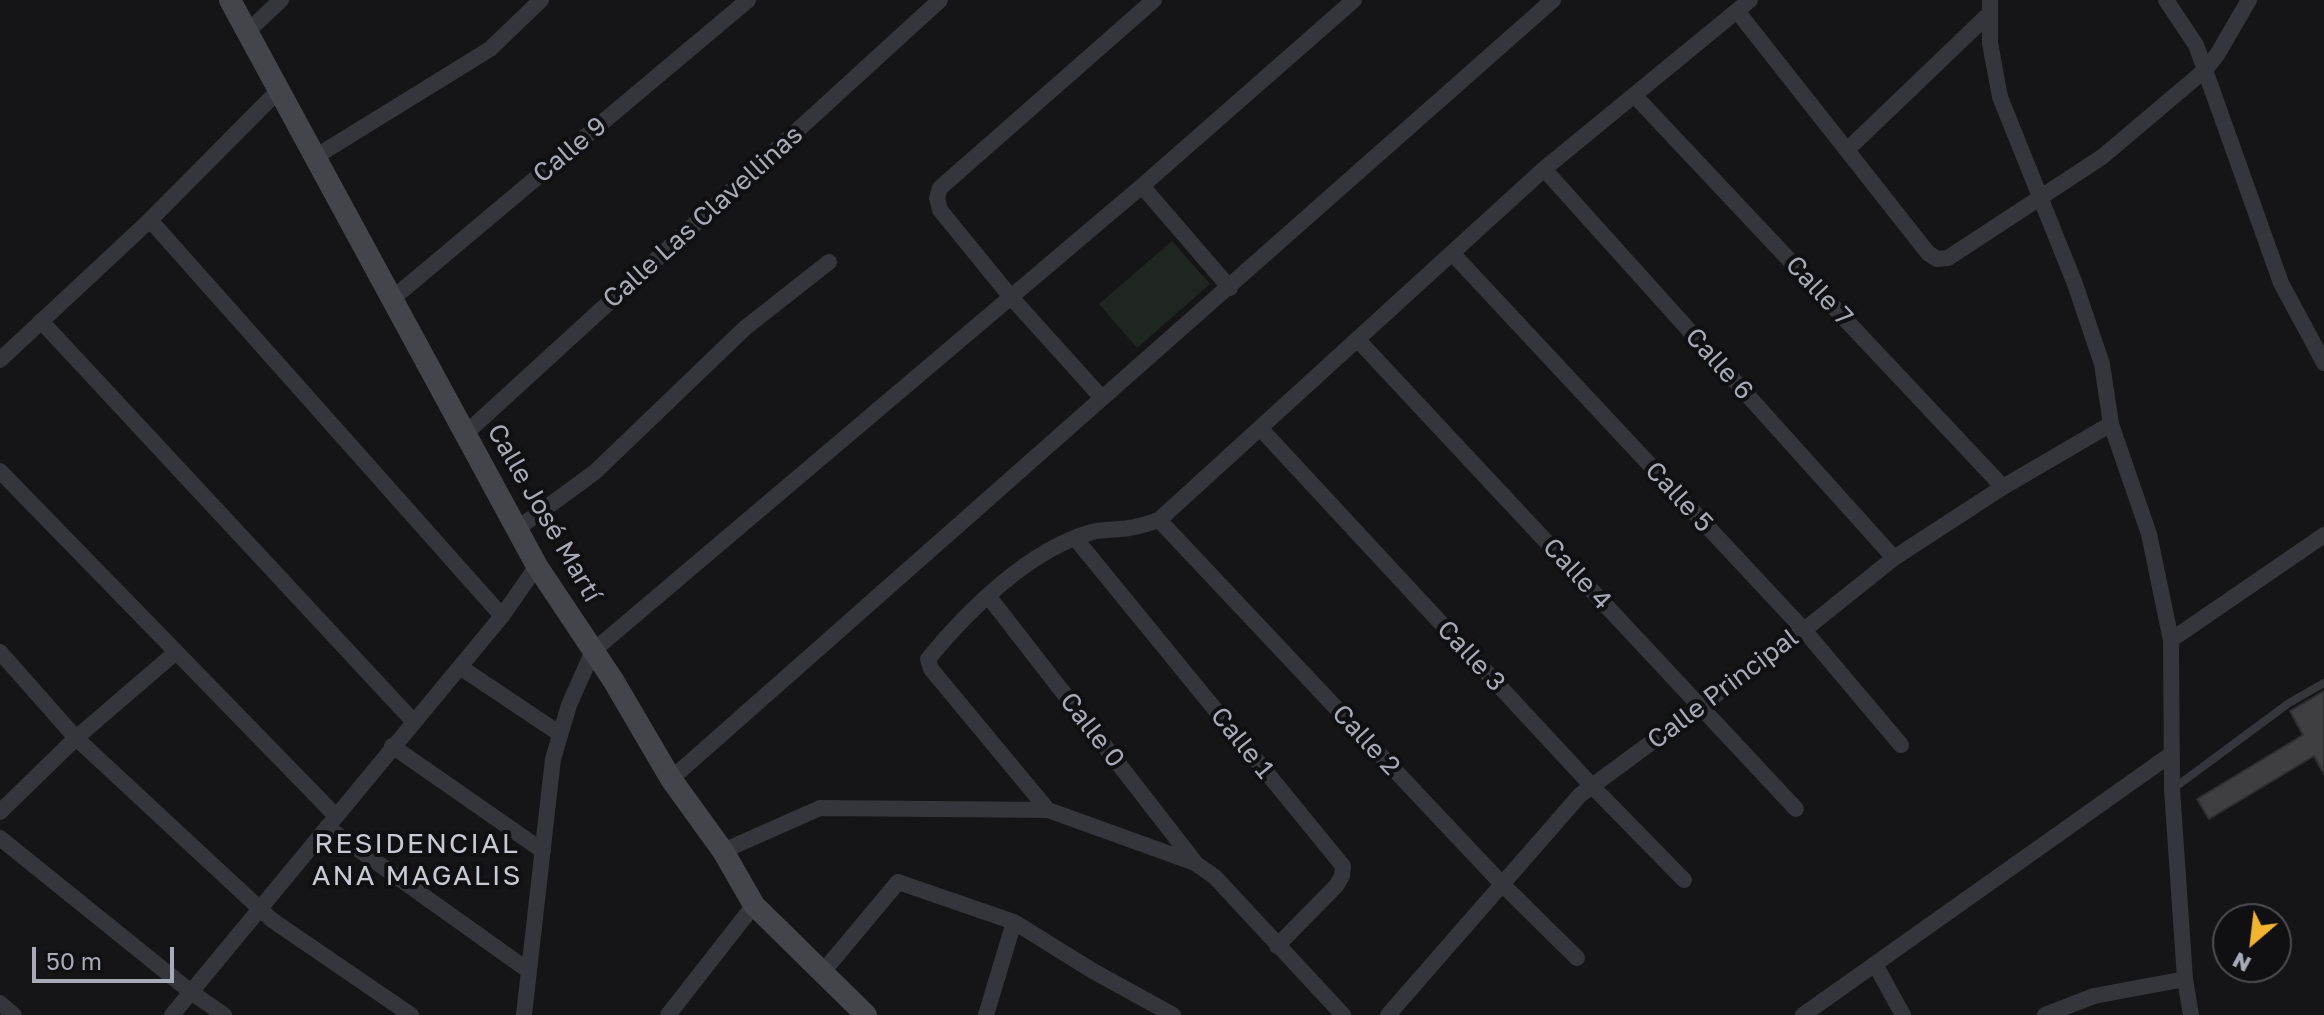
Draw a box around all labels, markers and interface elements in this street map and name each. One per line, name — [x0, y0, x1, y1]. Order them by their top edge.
street label: Calle 9 — [527, 110, 613, 190]
street label: Calle Las Clavellinas — [597, 119, 809, 315]
street label: Calle 7 — [1779, 250, 1859, 332]
street label: Calle 6 — [1679, 322, 1759, 406]
street label: Calle José Martí — [480, 418, 608, 608]
street label: Calle 5 — [1638, 455, 1720, 539]
street label: Calle 4 — [1536, 532, 1618, 616]
street label: Calle 3 — [1430, 614, 1512, 698]
street label: Calle Principal — [1641, 622, 1805, 756]
street label: Calle 0 — [1053, 686, 1131, 774]
street label: Calle 2 — [1325, 698, 1407, 782]
street label: Calle 1 — [1204, 701, 1280, 785]
district label: RESIDENCIAL ANA MAGALIS — [312, 827, 522, 893]
north arrow — [2212, 903, 2292, 983]
scale bar — [36, 931, 178, 981]
text: 50 m — [46, 946, 102, 975]
text: N — [2228, 947, 2255, 979]

